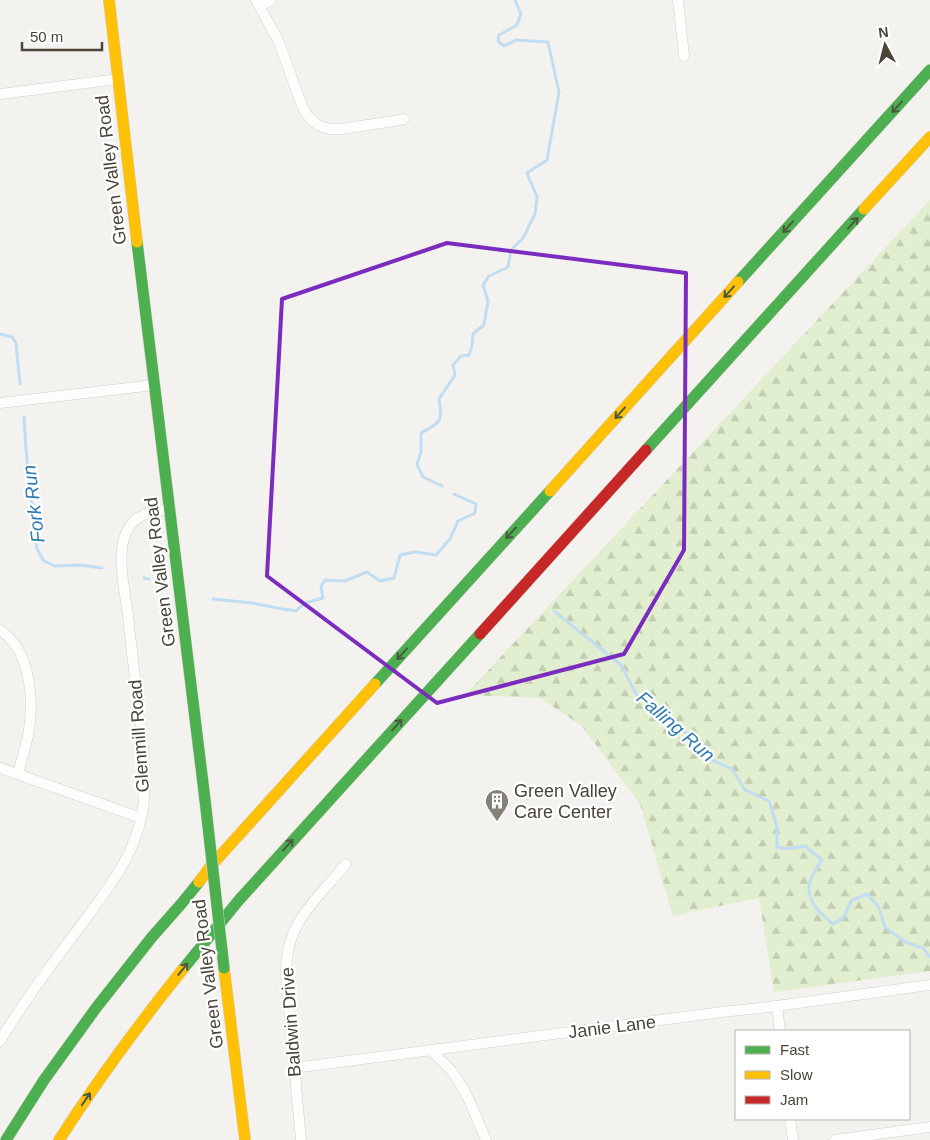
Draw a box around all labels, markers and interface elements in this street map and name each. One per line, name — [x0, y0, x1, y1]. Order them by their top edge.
scale bar — [22, 20, 102, 52]
north arrow — [860, 20, 910, 70]
text: N — [877, 24, 889, 41]
text: 50 m — [30, 28, 63, 45]
street label: Green Valley Road — [92, 94, 130, 246]
one-way arrow — [891, 100, 903, 113]
one-way arrow — [847, 216, 859, 229]
one-way arrow — [782, 221, 794, 234]
one-way arrow — [723, 286, 735, 299]
one-way arrow — [614, 406, 626, 419]
water label: Fork Run — [18, 464, 49, 544]
street label: Green Valley Road — [141, 496, 179, 648]
one-way arrow — [505, 527, 517, 540]
one-way arrow — [396, 647, 408, 660]
street label: Glenmill Road — [125, 679, 153, 793]
water label: Falling Run — [633, 687, 719, 766]
one-way arrow — [391, 718, 403, 731]
place label: Green Valley Care Center — [514, 781, 617, 822]
building icon: Green Valley Care Center — [484, 788, 510, 822]
one-way arrow — [282, 839, 294, 852]
street label: Green Valley Road — [189, 898, 227, 1050]
one-way arrow — [177, 963, 188, 976]
street label: Baldwin Drive — [277, 966, 305, 1078]
street label: Janie Lane — [567, 1012, 657, 1042]
legend — [735, 1030, 910, 1120]
text: Fast — [780, 1041, 810, 1058]
text: Slow — [780, 1066, 813, 1083]
text: Jam — [780, 1091, 808, 1108]
one-way arrow — [81, 1092, 91, 1106]

